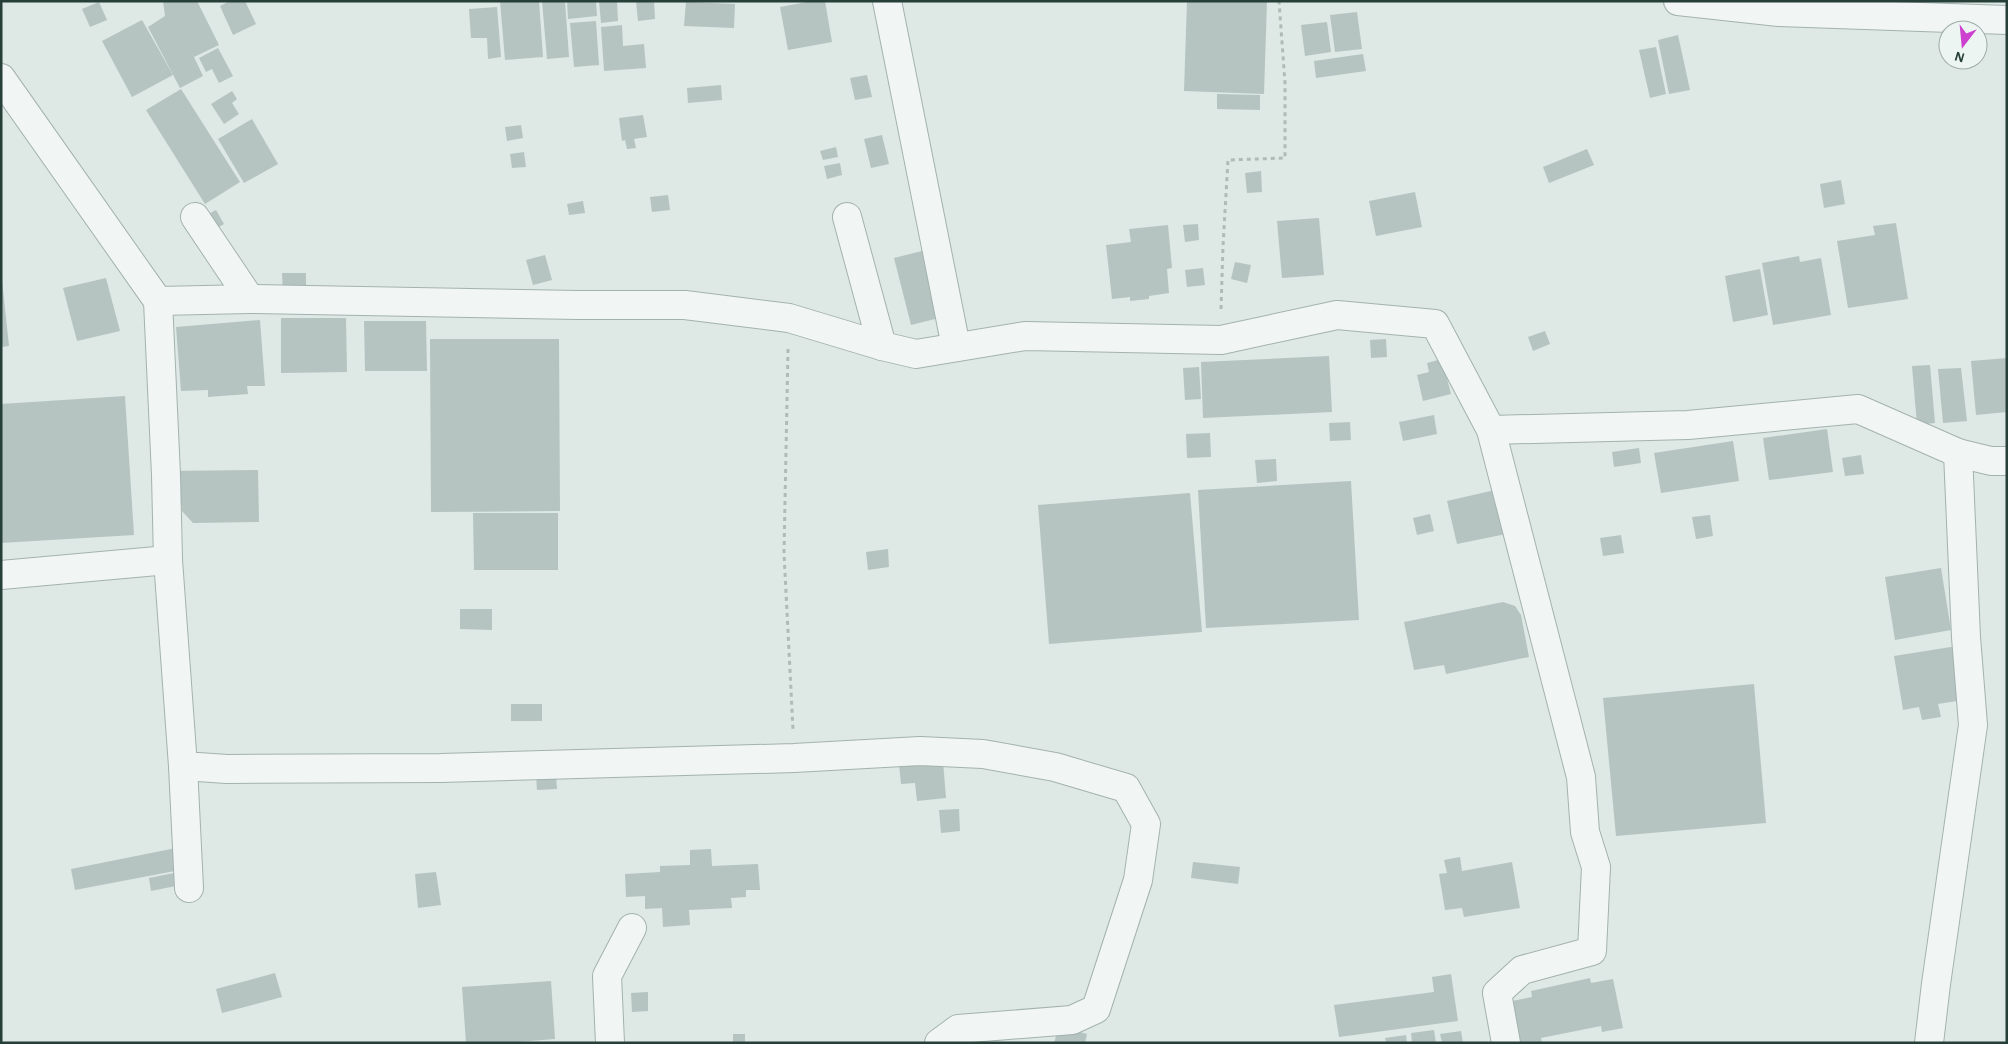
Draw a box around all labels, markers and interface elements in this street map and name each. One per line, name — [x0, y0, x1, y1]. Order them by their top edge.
north arrow — [1938, 20, 1988, 70]
text: N — [1953, 48, 1966, 65]

